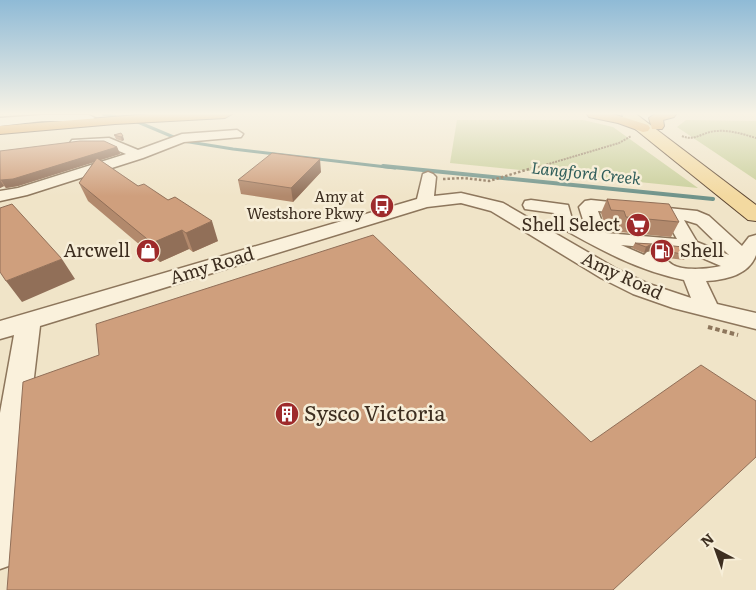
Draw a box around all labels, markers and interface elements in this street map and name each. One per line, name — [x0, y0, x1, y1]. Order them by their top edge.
water label: Langford Creek — [530, 154, 642, 190]
place label: Amy at Westshore Pkwy — [247, 184, 364, 224]
bus stop icon: Amy at Westshore Pkwy — [369, 193, 395, 219]
place label: Shell Select — [521, 210, 621, 237]
supermarket icon: Shell Select — [625, 212, 651, 238]
place label: Arcwell — [63, 236, 130, 263]
place label: Shell — [680, 236, 724, 263]
shop icon: Arcwell — [135, 238, 161, 264]
fuel station icon: Shell — [649, 238, 675, 264]
street label: Amy Road — [166, 239, 257, 290]
street label: Amy Road — [578, 244, 668, 305]
place label: Sysco Victoria — [304, 396, 446, 427]
building icon: Sysco Victoria — [274, 401, 300, 427]
north arrow — [691, 525, 741, 575]
text: N — [696, 528, 718, 551]

